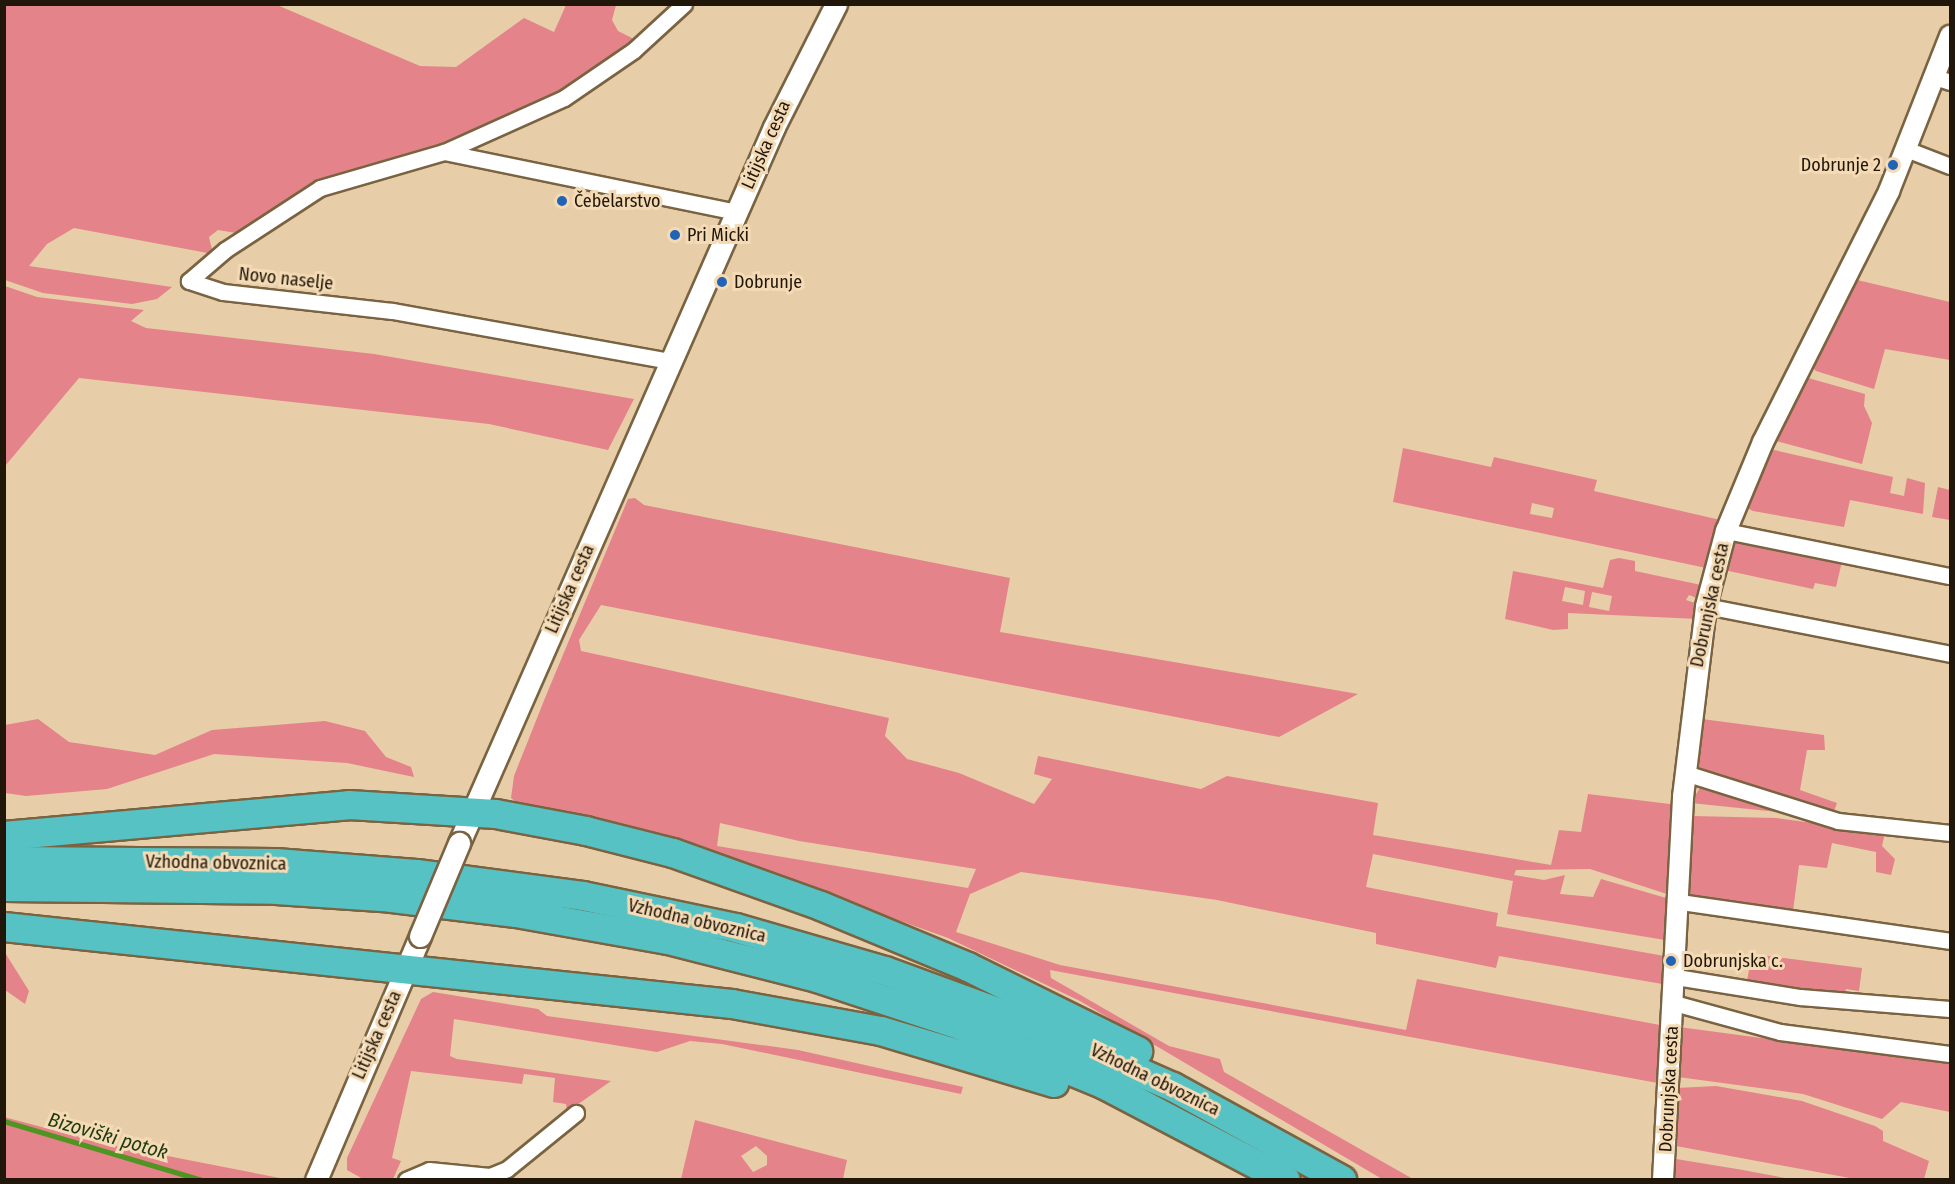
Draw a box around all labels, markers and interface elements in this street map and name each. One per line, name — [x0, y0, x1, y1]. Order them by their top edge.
street label: Litijska cesta — [737, 97, 795, 193]
place label: Dobrunje 2 — [1801, 154, 1881, 176]
marker: Dobrunje 2 — [1886, 158, 1900, 172]
place label: Čebelarstvo — [574, 190, 661, 212]
marker: Čebelarstvo — [555, 194, 569, 208]
place label: Pri Micki — [687, 224, 749, 246]
marker: Pri Micki — [668, 228, 682, 242]
street label: Novo naselje — [238, 263, 334, 295]
place label: Dobrunje — [734, 271, 802, 293]
marker: Dobrunje — [715, 275, 729, 289]
street label: Litijska cesta — [541, 541, 599, 637]
street label: Dobrunjska cesta — [1686, 541, 1734, 669]
street label: Vzhodna obvoznica — [145, 851, 287, 875]
street label: Vzhodna obvoznica — [626, 895, 768, 947]
place label: Dobrunjska c. — [1683, 950, 1783, 972]
marker: Dobrunjska c. — [1664, 954, 1678, 968]
street label: Litijska cesta — [348, 987, 406, 1083]
street label: Dobrunjska cesta — [1655, 1025, 1683, 1153]
street label: Vzhodna obvoznica — [1087, 1039, 1223, 1121]
water label: Bizoviški potok — [45, 1107, 171, 1165]

